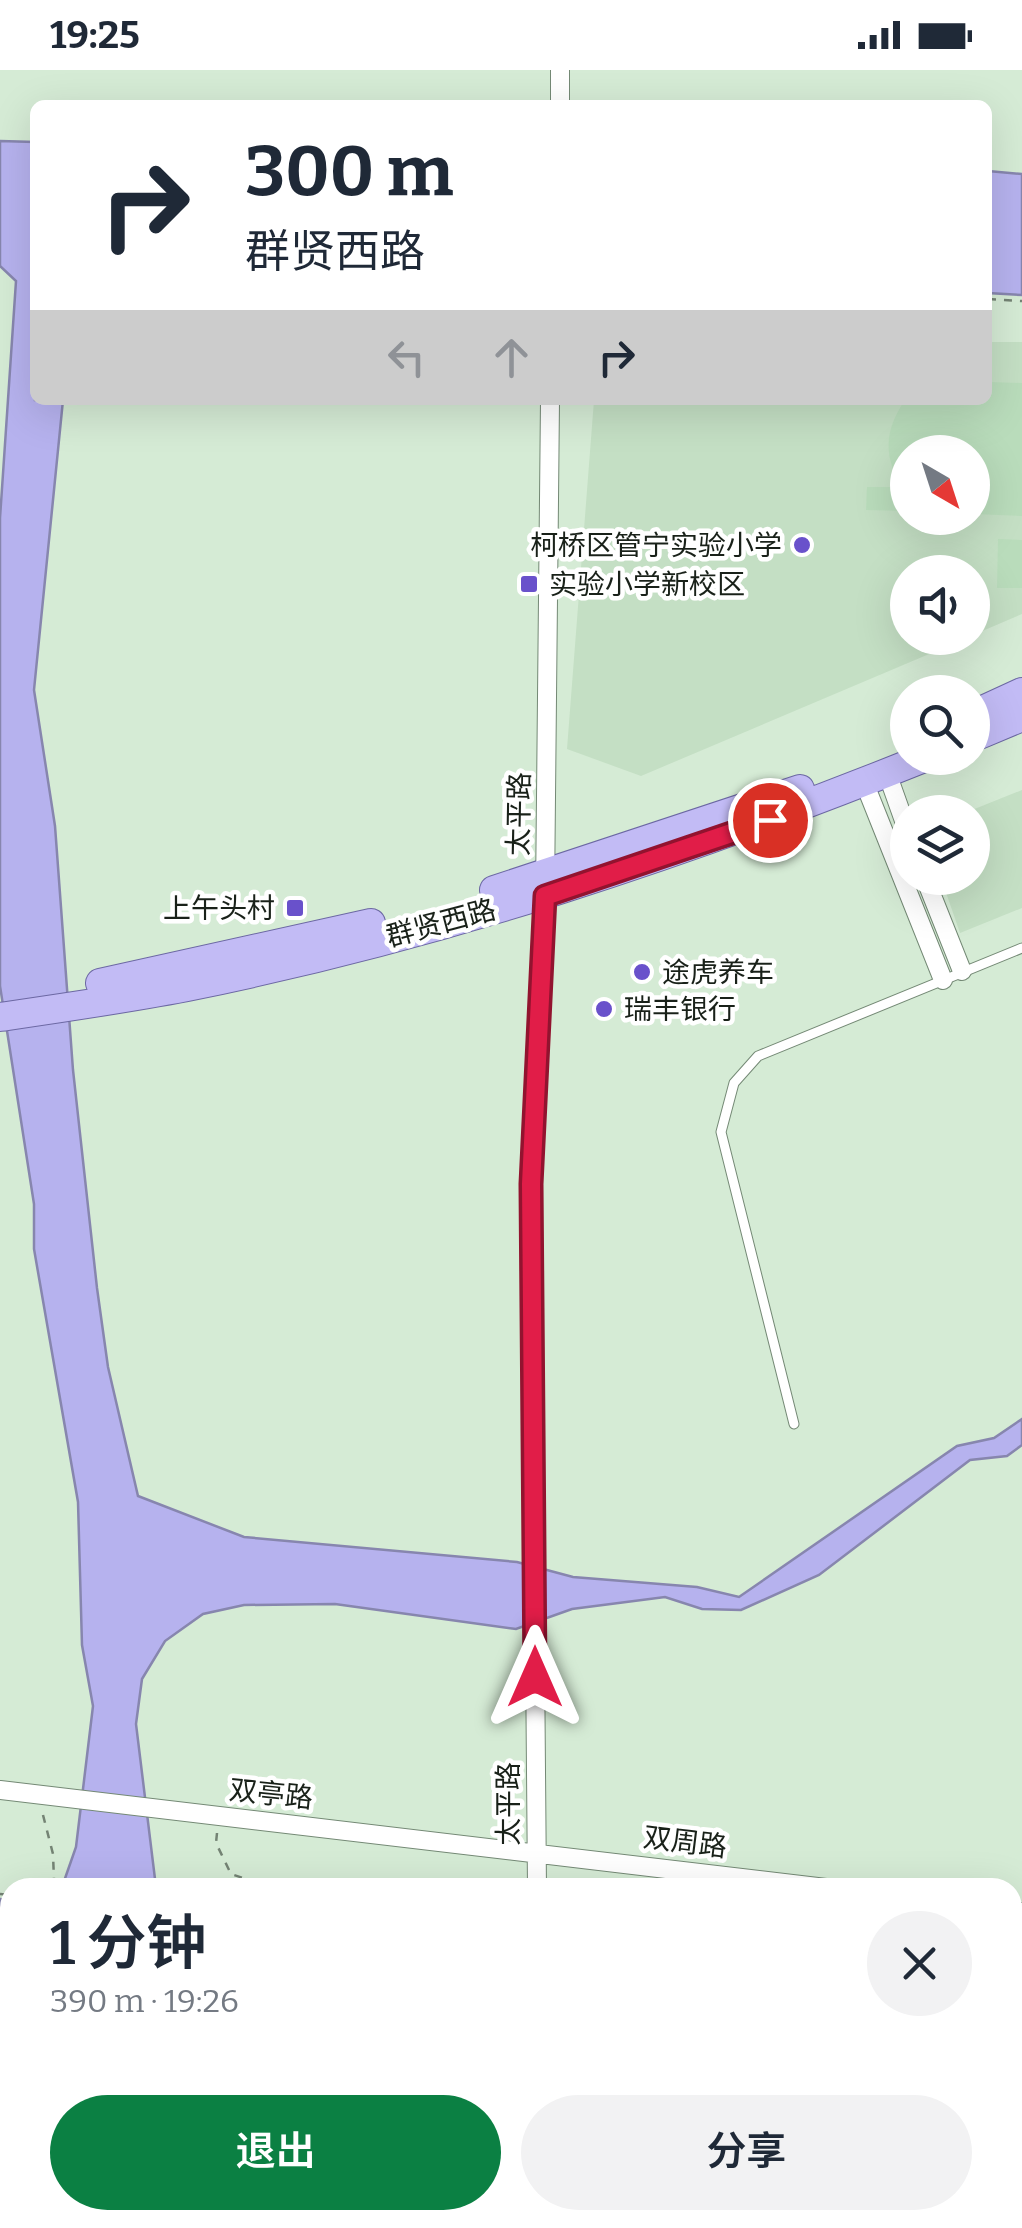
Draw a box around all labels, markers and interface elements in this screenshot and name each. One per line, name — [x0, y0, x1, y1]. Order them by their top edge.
text: 19:25 — [50, 12, 140, 58]
text: 300 m — [245, 130, 454, 214]
icon: right — [80, 140, 210, 270]
text: 群贤西路 — [245, 225, 425, 279]
icon: left — [379, 330, 434, 385]
icon: ahead — [484, 330, 539, 385]
icon: right — [589, 330, 644, 385]
north arrow — [890, 435, 990, 535]
map controls — [890, 435, 990, 895]
place label: 柯桥区管宁实验小学 — [530, 529, 782, 562]
marker: 柯桥区管宁实验小学 — [791, 534, 813, 556]
button: sound — [890, 555, 990, 655]
place label: 实验小学新校区 — [549, 568, 745, 601]
marker: 实验小学新校区 — [518, 573, 540, 595]
button: search — [890, 675, 990, 775]
street label: 太平路 — [502, 772, 536, 856]
pin — [728, 778, 813, 863]
icon: arrive — [743, 793, 798, 848]
button: layers — [890, 795, 990, 895]
place label: 上午头村 — [163, 892, 275, 925]
street label: 群贤西路 — [383, 893, 499, 953]
marker: 上午头村 — [284, 897, 306, 919]
place label: 途虎养车 — [662, 956, 774, 989]
marker: 途虎养车 — [631, 961, 653, 983]
place label: 瑞丰银行 — [624, 993, 736, 1026]
marker: 瑞丰银行 — [593, 998, 615, 1020]
position arrow — [483, 1625, 587, 1729]
street label: 太平路 — [492, 1762, 525, 1846]
street label: 双亭路 — [227, 1773, 315, 1815]
street label: 双周路 — [641, 1821, 729, 1863]
text: 1 分钟 — [50, 1908, 207, 1980]
button: close — [867, 1911, 972, 2016]
text: 390 m · 19:26 — [50, 1982, 239, 2020]
button: 退出 — [50, 2095, 501, 2210]
button: 分享 — [521, 2095, 972, 2210]

